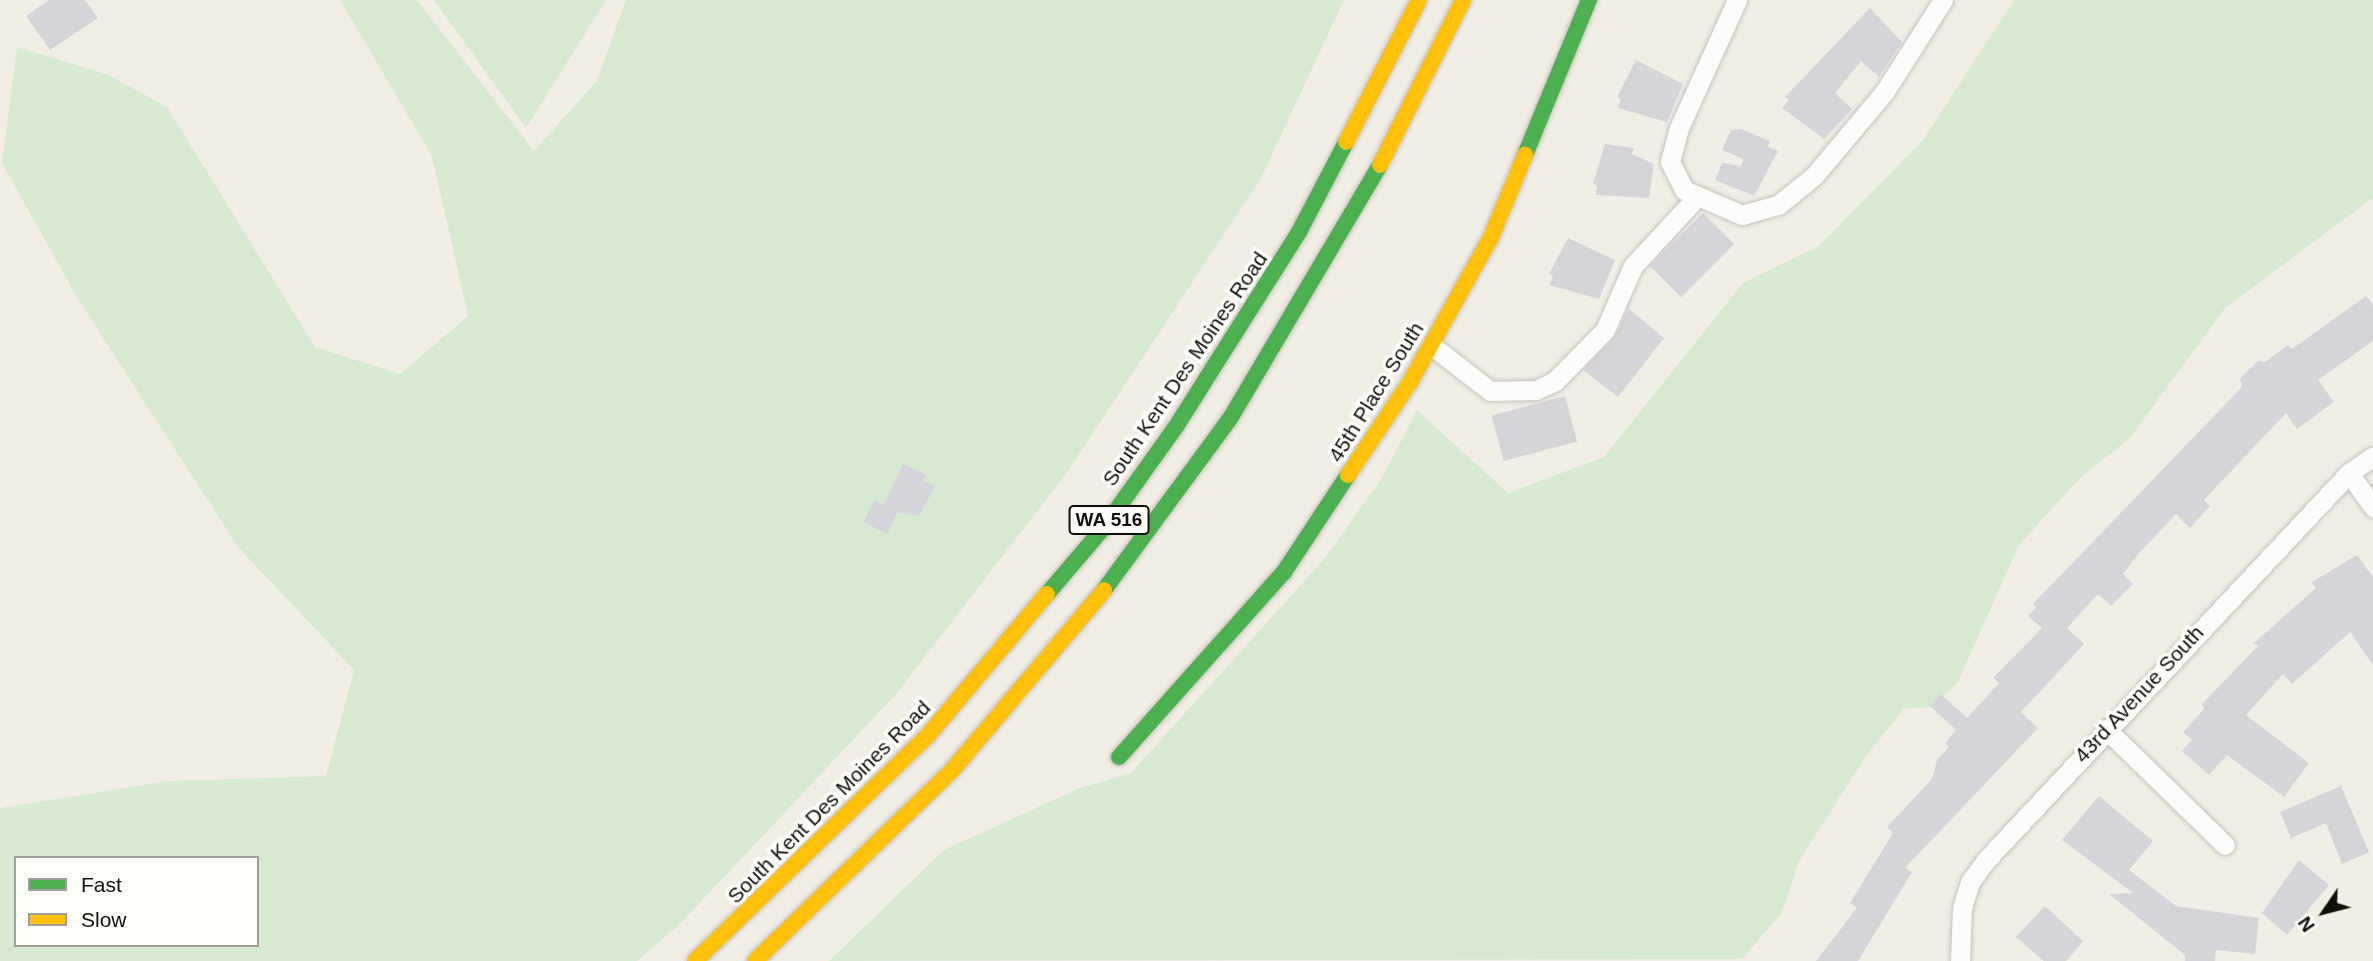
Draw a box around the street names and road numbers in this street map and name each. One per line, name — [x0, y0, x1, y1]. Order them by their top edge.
street label: South Kent Des Moines Road — [1097, 247, 1273, 491]
street label: 45th Place South — [1323, 318, 1429, 466]
road number: WA 516 — [1067, 505, 1151, 536]
street label: 43rd Avenue South — [2069, 620, 2209, 768]
street label: South Kent Des Moines Road — [722, 695, 936, 909]

